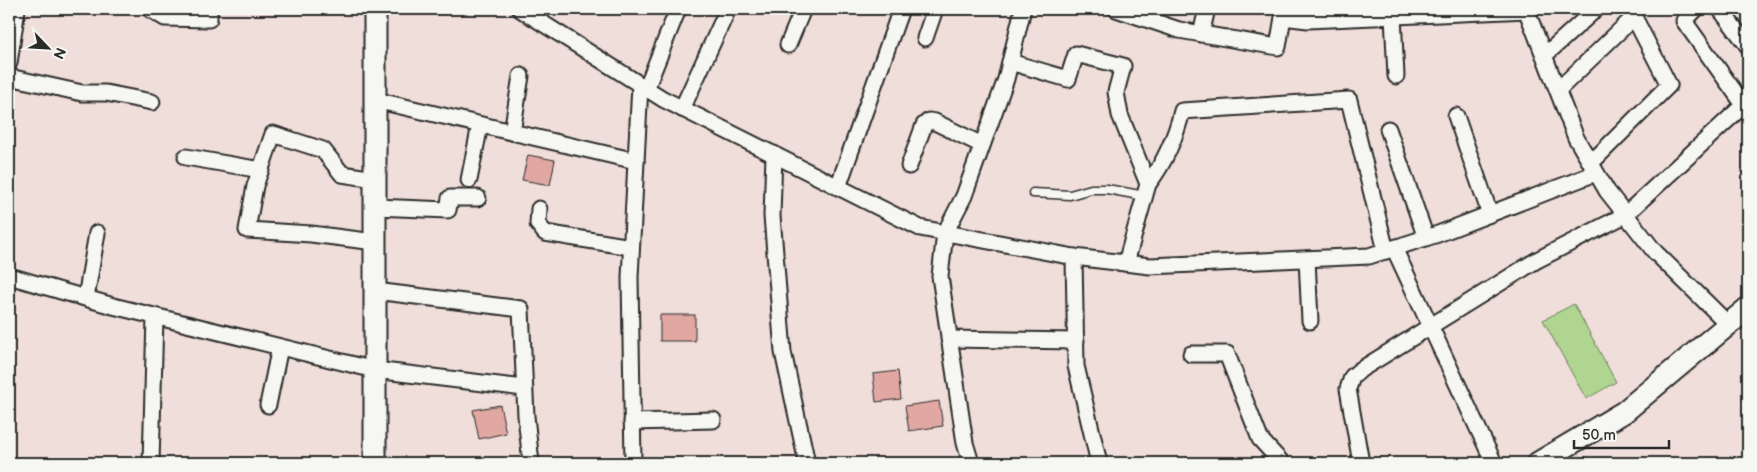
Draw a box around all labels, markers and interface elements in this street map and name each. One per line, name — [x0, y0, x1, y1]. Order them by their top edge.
north arrow — [22, 22, 72, 72]
text: N — [49, 45, 69, 62]
scale bar — [1574, 417, 1670, 449]
text: 50 m — [1582, 426, 1616, 445]

